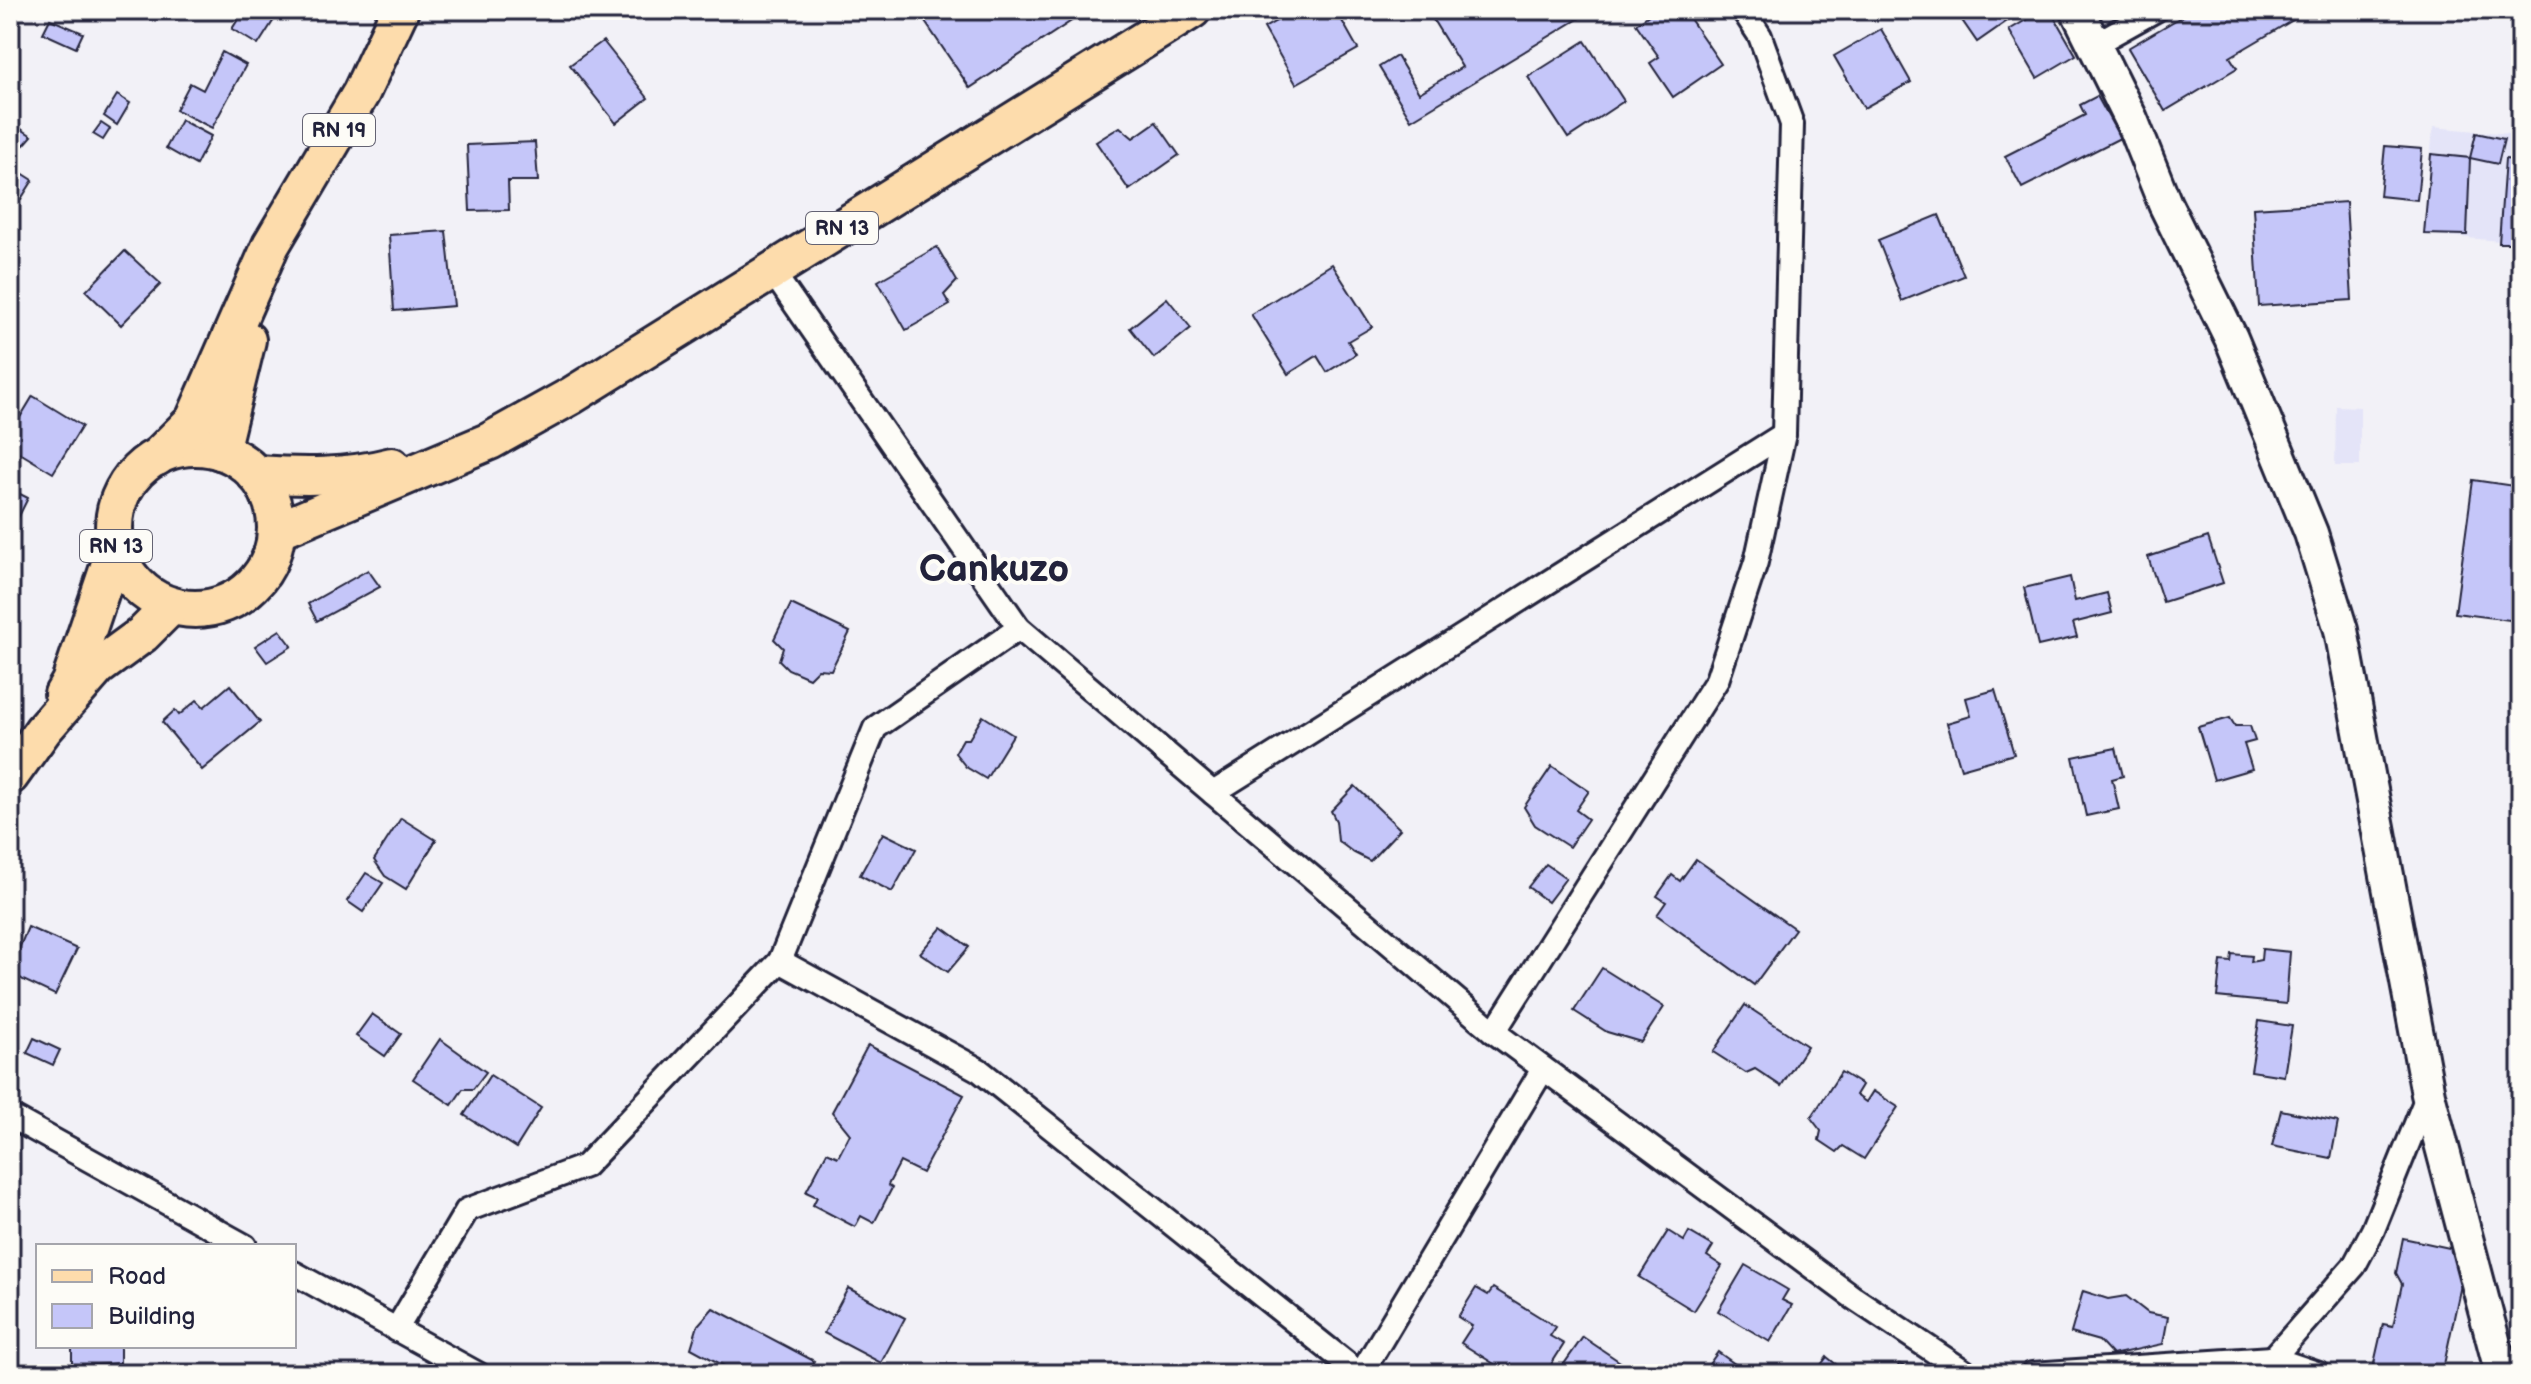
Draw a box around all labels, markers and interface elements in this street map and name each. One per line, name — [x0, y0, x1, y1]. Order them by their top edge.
road number: RN 19 — [303, 114, 375, 146]
road number: RN 13 — [806, 212, 878, 244]
road number: RN 13 — [80, 530, 152, 562]
district label: Cankuzo — [919, 547, 1069, 592]
legend — [36, 1244, 296, 1348]
text: Road — [108, 1262, 166, 1291]
text: Building — [108, 1302, 195, 1331]

